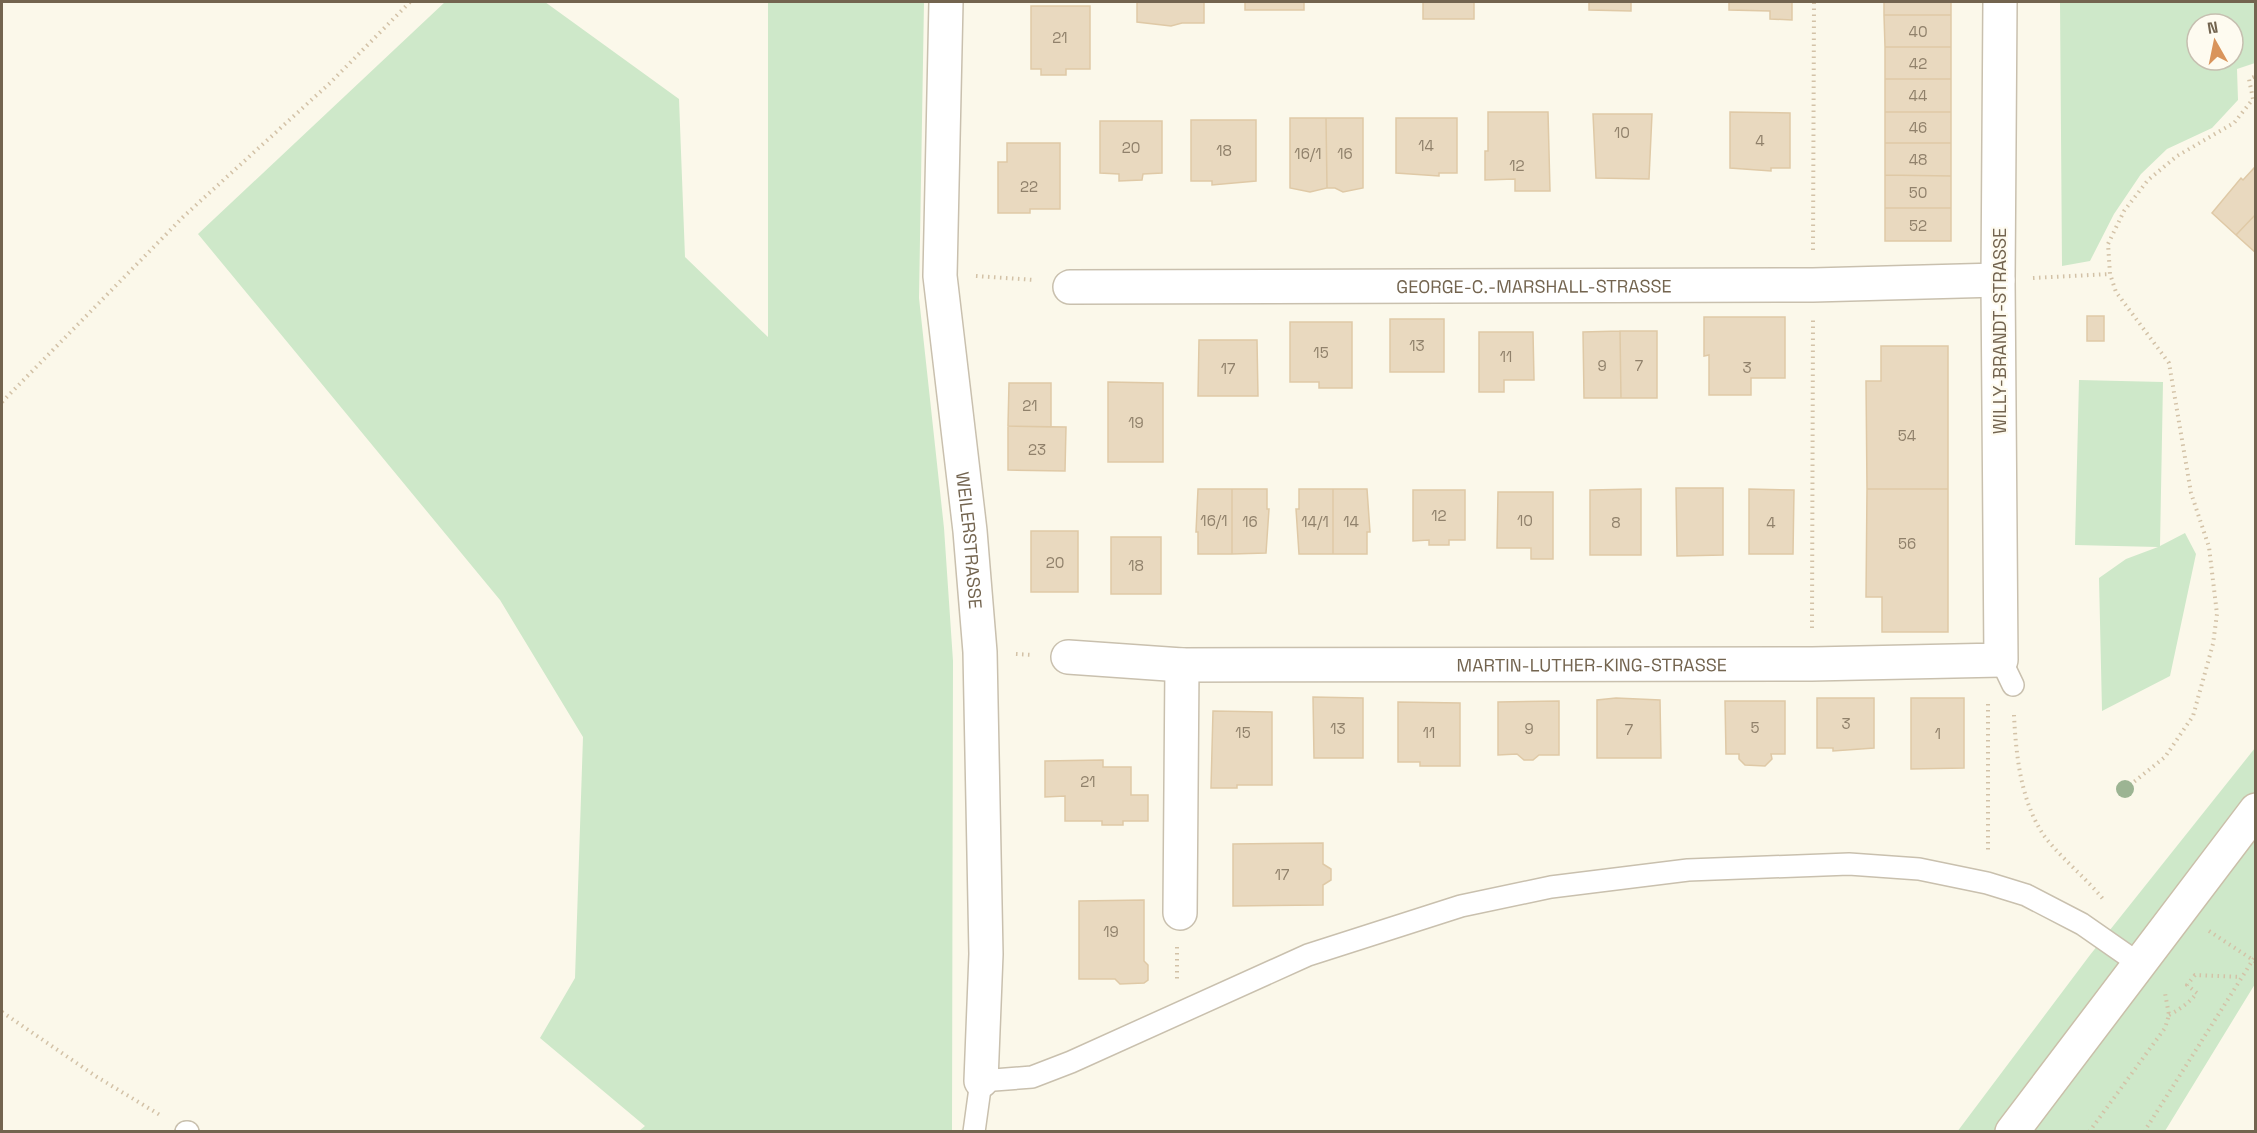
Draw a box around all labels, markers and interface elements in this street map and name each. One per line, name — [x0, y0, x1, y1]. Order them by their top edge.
north arrow — [2185, 12, 2245, 72]
text: N — [2206, 16, 2220, 39]
house number: 40 — [1909, 22, 1928, 41]
house number: 21 — [1052, 28, 1068, 47]
house number: 42 — [1909, 54, 1927, 73]
house number: 44 — [1909, 86, 1927, 105]
house number: 46 — [1909, 118, 1927, 137]
house number: 10 — [1614, 123, 1630, 142]
house number: 4 — [1755, 131, 1765, 150]
house number: 14 — [1418, 136, 1434, 155]
house number: 20 — [1122, 138, 1140, 157]
house number: 18 — [1216, 141, 1232, 160]
house number: 16/1 — [1294, 144, 1322, 163]
house number: 16 — [1337, 144, 1353, 163]
house number: 48 — [1909, 150, 1927, 169]
house number: 12 — [1509, 156, 1525, 175]
house number: 22 — [1020, 177, 1038, 196]
house number: 50 — [1909, 183, 1927, 202]
house number: 52 — [1909, 216, 1927, 235]
street label: WILLY-BRANDT-STRASSE — [1988, 228, 2011, 434]
street label: GEORGE-C.-MARSHALL-STRASSE — [1396, 274, 1672, 298]
house number: 13 — [1409, 336, 1425, 355]
house number: 15 — [1313, 343, 1329, 362]
house number: 11 — [1500, 347, 1512, 366]
house number: 9 — [1597, 356, 1607, 375]
house number: 7 — [1635, 356, 1643, 375]
house number: 3 — [1742, 358, 1752, 377]
house number: 17 — [1221, 359, 1235, 378]
house number: 21 — [1022, 396, 1038, 415]
house number: 19 — [1128, 413, 1144, 432]
house number: 54 — [1898, 426, 1916, 445]
house number: 23 — [1028, 440, 1046, 459]
street label: WEILERSTRASSE — [952, 470, 988, 610]
house number: 12 — [1431, 506, 1447, 525]
house number: 16/1 — [1200, 511, 1228, 530]
house number: 10 — [1517, 511, 1533, 530]
house number: 16 — [1242, 512, 1258, 531]
house number: 14/1 — [1301, 512, 1329, 531]
house number: 14 — [1343, 512, 1359, 531]
house number: 8 — [1611, 513, 1621, 532]
house number: 4 — [1766, 513, 1776, 532]
house number: 56 — [1898, 534, 1916, 553]
house number: 20 — [1046, 553, 1064, 572]
house number: 18 — [1128, 556, 1144, 575]
street label: MARTIN-LUTHER-KING-STRASSE — [1457, 653, 1727, 676]
house number: 3 — [1841, 714, 1851, 733]
house number: 5 — [1751, 718, 1760, 737]
house number: 13 — [1330, 719, 1346, 738]
house number: 9 — [1524, 719, 1534, 738]
house number: 7 — [1625, 720, 1633, 739]
house number: 15 — [1235, 723, 1251, 742]
house number: 11 — [1423, 723, 1435, 742]
house number: 1 — [1935, 724, 1941, 743]
house number: 21 — [1080, 772, 1096, 791]
house number: 17 — [1275, 865, 1289, 884]
house number: 19 — [1103, 922, 1119, 941]

